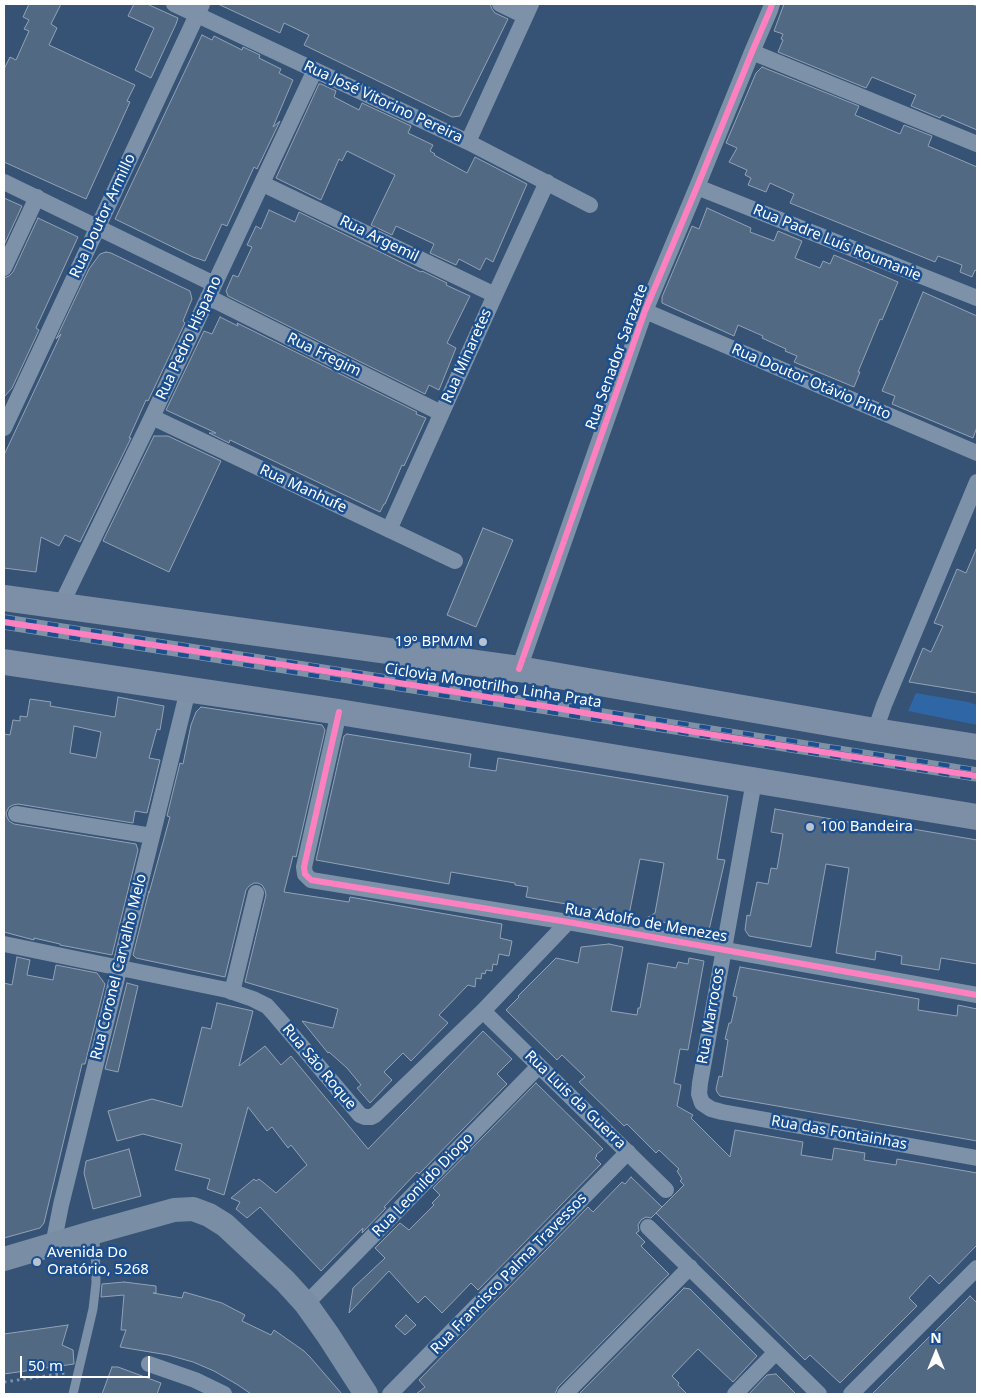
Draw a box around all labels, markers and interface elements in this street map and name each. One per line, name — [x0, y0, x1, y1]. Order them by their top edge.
street label: Rua José Vitorino Pereira — [301, 57, 465, 147]
street label: Rua Doutor Armillo — [66, 151, 140, 281]
street label: Rua Padre Luís Roumanie — [750, 201, 924, 285]
street label: Rua Argemil — [336, 212, 422, 266]
street label: Rua Pedro Hispano — [152, 273, 226, 403]
street label: Rua Senador Sarazate — [582, 282, 652, 432]
street label: Rua Minaretes — [438, 306, 496, 406]
street label: Rua Fregim — [284, 329, 364, 381]
street label: Rua Doutor Otávio Pinto — [729, 340, 893, 424]
street label: Rua Manhufe — [256, 461, 350, 517]
place label: 19º BPM/M — [395, 633, 473, 651]
marker: 19º BPM/M — [477, 636, 489, 648]
street label: Ciclovia Monotrilho Linha Prata — [383, 660, 603, 712]
place label: 100 Bandeira — [820, 818, 913, 836]
marker: 100 Bandeira — [804, 821, 816, 833]
street label: Rua Coronel Carvalho Melo — [87, 872, 151, 1062]
street label: Rua Adolfo de Menezes — [563, 900, 729, 946]
street label: Rua Marrocos — [694, 966, 728, 1066]
street label: Rua São Roque — [278, 1021, 360, 1113]
street label: Rua Luis da Guerra — [521, 1047, 629, 1153]
street label: Rua das Fontainhas — [770, 1112, 908, 1154]
street label: Rua Leonildo Diogo — [369, 1129, 477, 1241]
street label: Rua Francisco Palma Travessos — [427, 1190, 591, 1358]
place label: Avenida Do Oratório, 5268 — [47, 1244, 149, 1279]
marker: Avenida Do Oratório, 5268 — [31, 1256, 43, 1268]
north arrow — [911, 1328, 961, 1378]
text: N — [930, 1328, 942, 1347]
scale bar — [22, 1346, 152, 1378]
text: 50 m — [28, 1355, 63, 1375]

